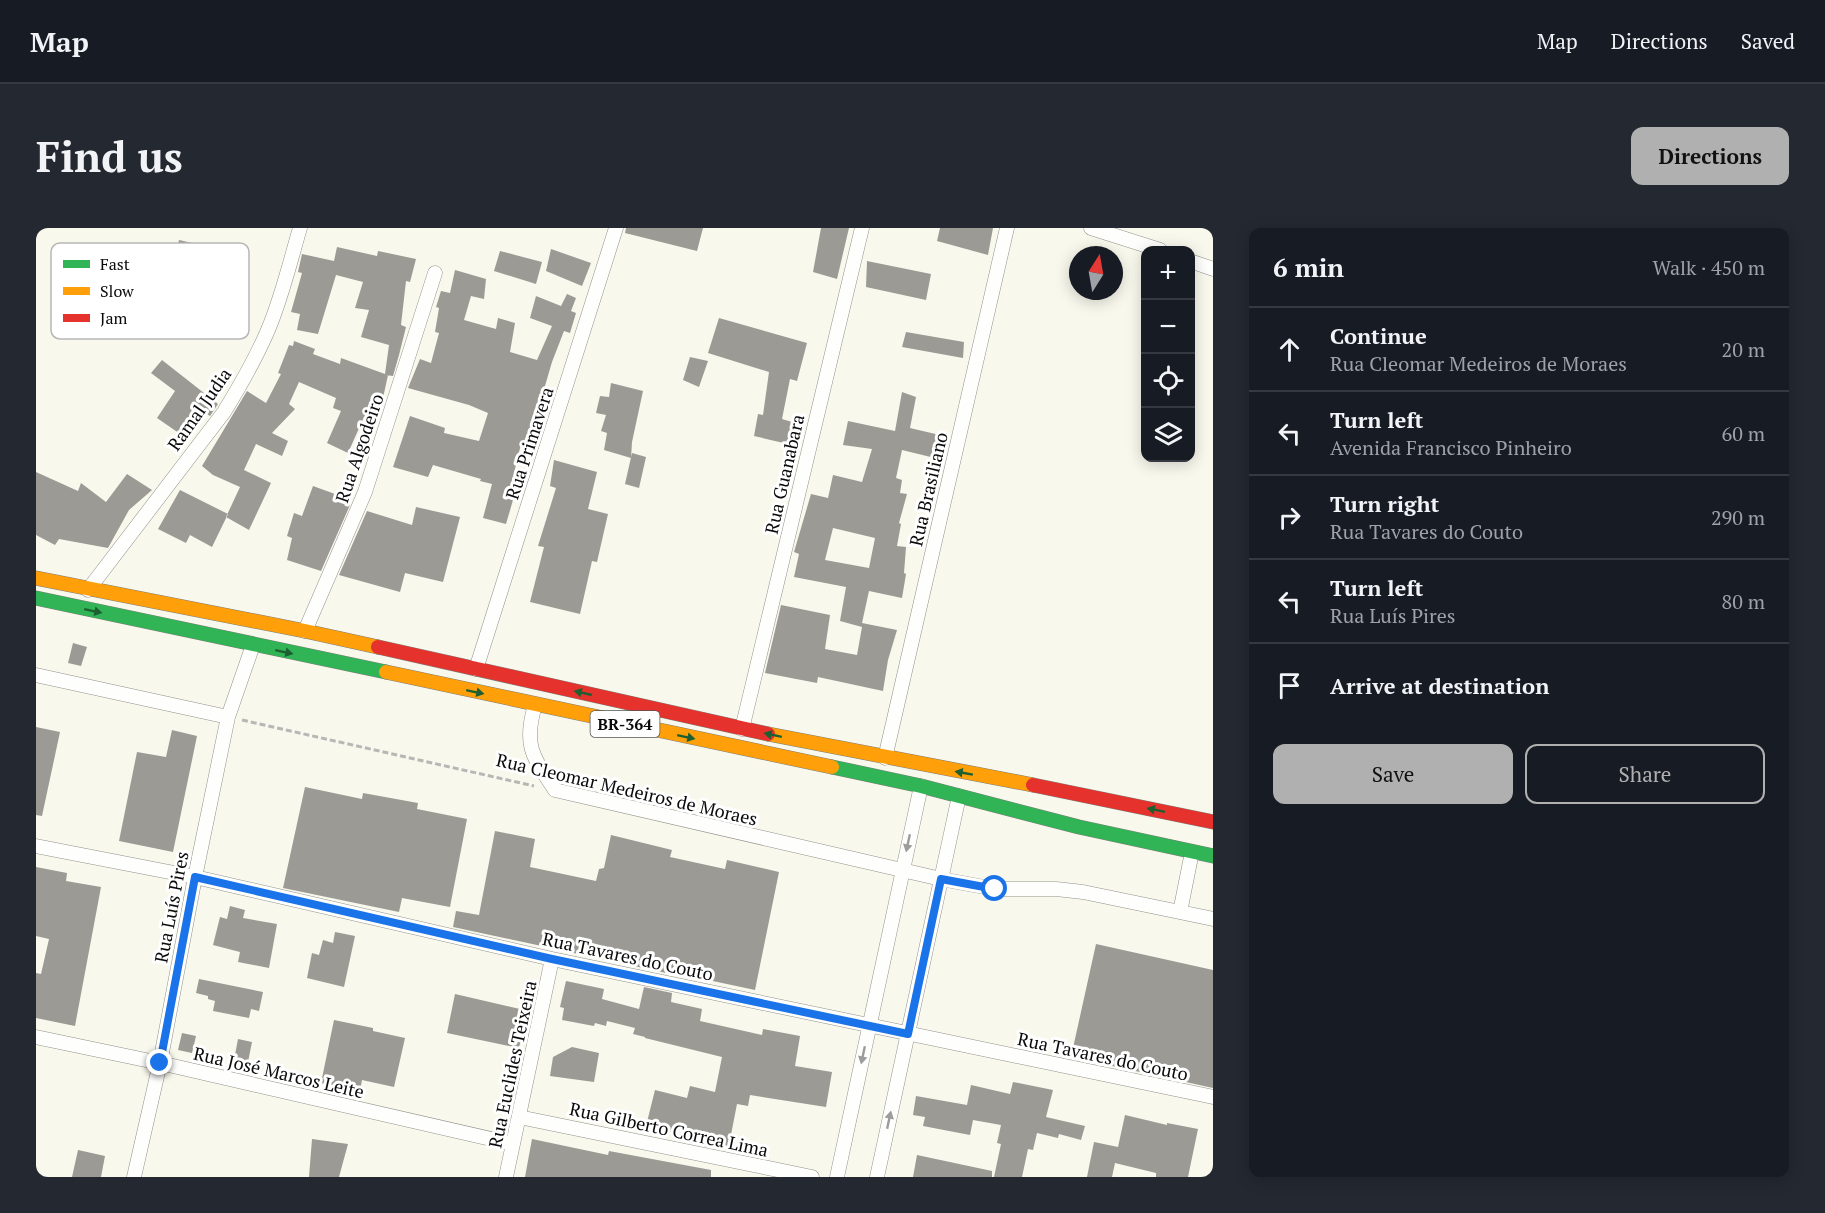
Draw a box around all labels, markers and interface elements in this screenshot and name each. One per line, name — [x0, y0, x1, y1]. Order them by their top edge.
text: Map — [30, 23, 89, 60]
text: Map — [1537, 27, 1578, 55]
text: Directions — [1611, 27, 1708, 55]
text: Saved — [1741, 27, 1795, 55]
button: Directions — [1631, 127, 1789, 185]
text: Find us — [36, 128, 183, 184]
legend — [51, 243, 249, 339]
north arrow — [1069, 246, 1123, 300]
map controls — [1141, 246, 1195, 462]
button: + — [1141, 246, 1195, 300]
text: 6 min — [1273, 250, 1344, 284]
text: Fast — [100, 253, 130, 275]
text: Walk · 450 m — [1653, 254, 1765, 281]
text: Slow — [100, 280, 134, 302]
button: − — [1141, 300, 1195, 354]
text: Jam — [100, 307, 128, 329]
text: Continue — [1330, 321, 1427, 350]
icon: ahead — [1273, 333, 1306, 366]
text: 20 m — [1722, 336, 1765, 363]
text: Rua Cleomar Medeiros de Moraes — [1330, 350, 1627, 377]
button: locate — [1141, 354, 1195, 408]
street label: Ramal Judia — [162, 363, 236, 455]
street label: Rua Primavera — [500, 384, 558, 502]
street label: Rua Algodeiro — [329, 390, 389, 506]
text: Turn left — [1330, 405, 1423, 434]
button: layers — [1141, 408, 1195, 462]
street label: Rua Guanabara — [759, 412, 809, 536]
icon: left — [1273, 417, 1306, 450]
text: 60 m — [1722, 420, 1765, 447]
street label: Rua Brasiliano — [903, 430, 953, 548]
text: Avenida Francisco Pinheiro — [1330, 434, 1572, 461]
text: Turn right — [1330, 489, 1439, 518]
icon: right — [1273, 501, 1306, 534]
text: 290 m — [1711, 504, 1765, 531]
text: Rua Tavares do Couto — [1330, 518, 1523, 545]
text: Turn left — [1330, 573, 1423, 602]
icon: left — [1273, 585, 1306, 618]
text: 80 m — [1722, 588, 1765, 615]
text: Rua Luís Pires — [1330, 602, 1456, 629]
one-way arrow — [84, 606, 102, 616]
one-way arrow — [274, 648, 293, 657]
icon: arrive — [1273, 669, 1306, 702]
text: Arrive at destination — [1330, 671, 1549, 700]
one-way arrow — [465, 688, 484, 697]
one-way arrow — [573, 688, 592, 697]
road number: BR-364 — [590, 711, 660, 737]
one-way arrow — [763, 730, 782, 739]
one-way arrow — [677, 732, 695, 742]
button: Save — [1273, 744, 1513, 804]
button: Share — [1525, 744, 1765, 804]
street label: Rua Cleomar Medeiros de Moraes — [494, 747, 760, 831]
one-way arrow — [955, 768, 974, 777]
one-way arrow — [1146, 805, 1165, 814]
one-way arrow — [903, 834, 913, 853]
street label: Rua Luís Pires — [148, 849, 194, 965]
route start — [981, 875, 1007, 901]
street label: Rua Tavares do Couto — [541, 926, 715, 986]
street label: Rua Euclides Teixeira — [483, 978, 541, 1150]
street label: Rua Tavares do Couto — [1016, 1026, 1190, 1086]
street label: Rua José Marcos Leite — [191, 1041, 367, 1103]
one-way arrow — [858, 1045, 868, 1064]
route end — [146, 1049, 172, 1075]
street label: Rua Gilberto Correa Lima — [567, 1096, 771, 1162]
one-way arrow — [885, 1111, 895, 1129]

